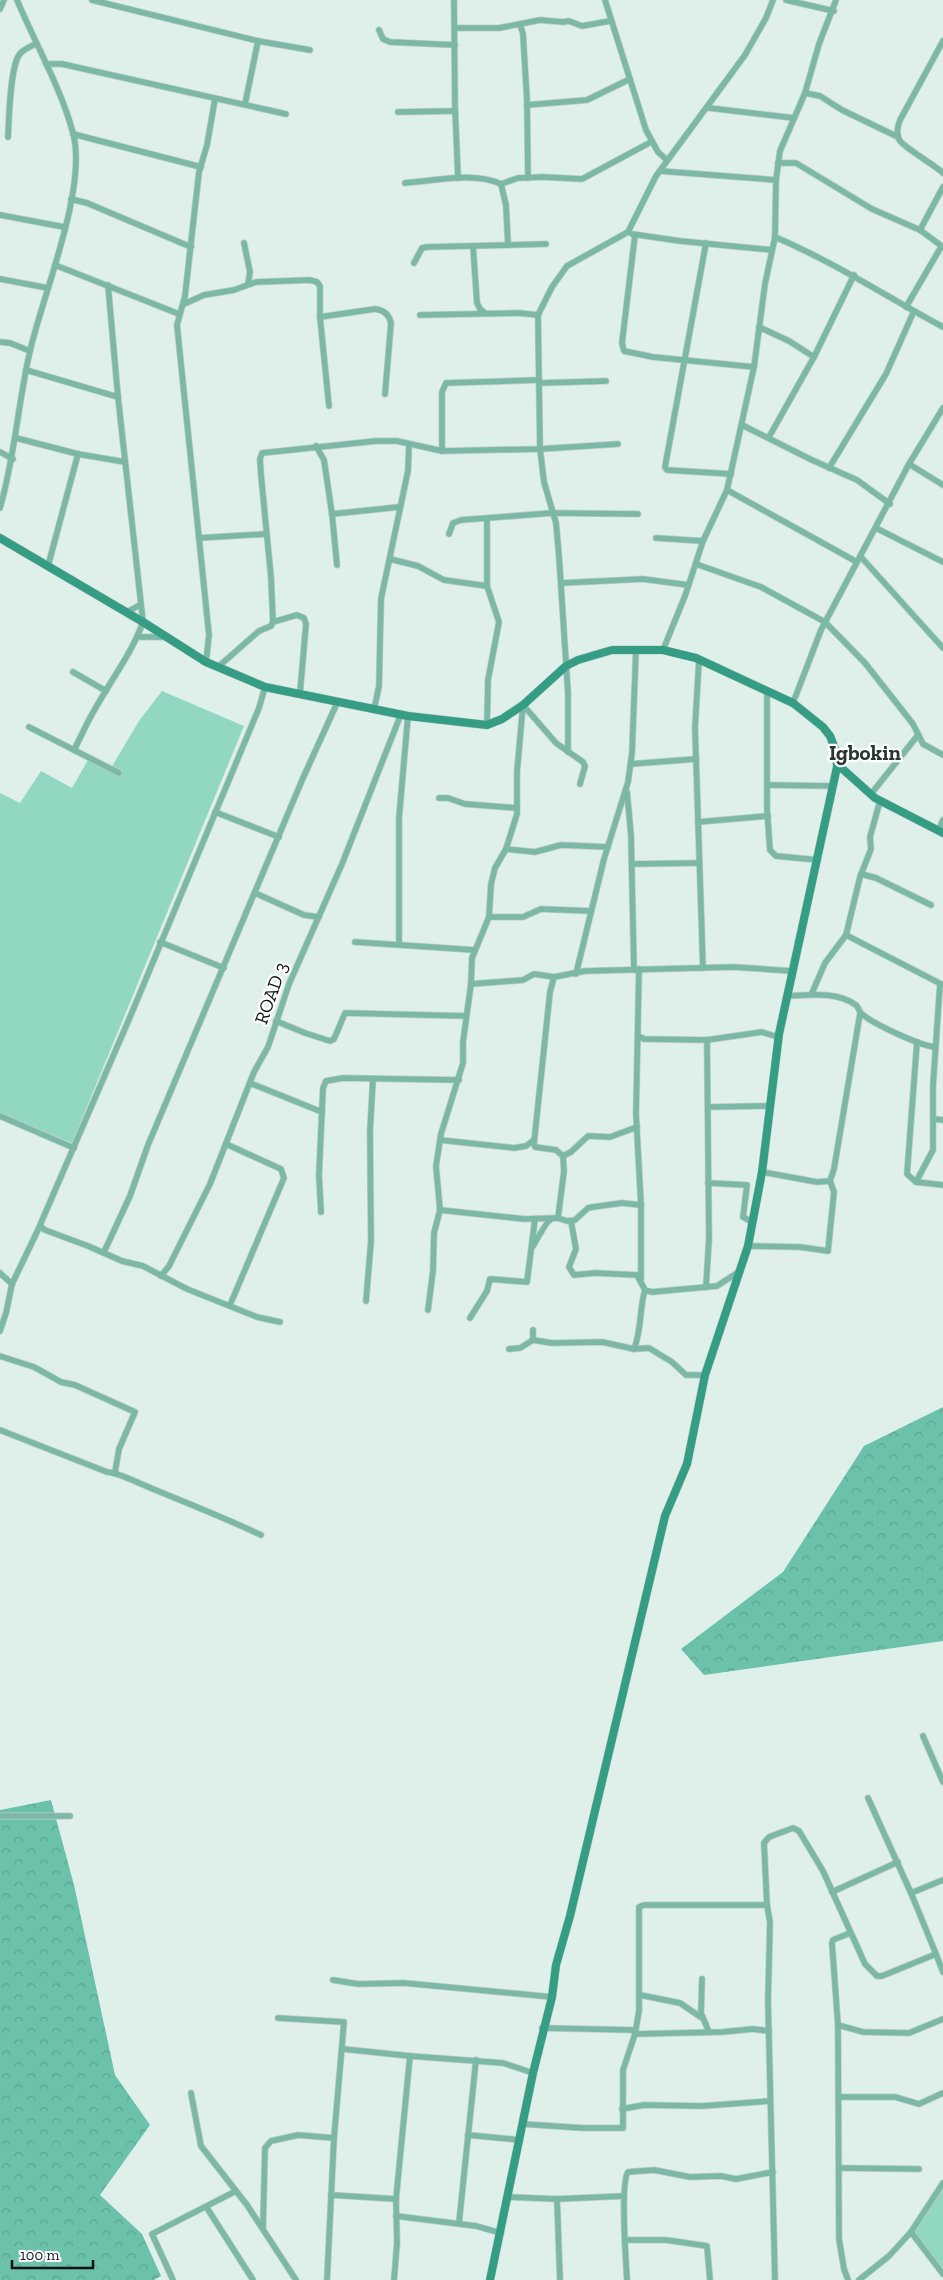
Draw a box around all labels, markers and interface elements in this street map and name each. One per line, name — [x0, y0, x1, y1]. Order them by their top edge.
district label: Igbokin — [829, 740, 901, 765]
street label: ROAD 3 — [249, 959, 293, 1027]
scale bar — [12, 2238, 94, 2270]
text: 100 m — [20, 2246, 59, 2264]

